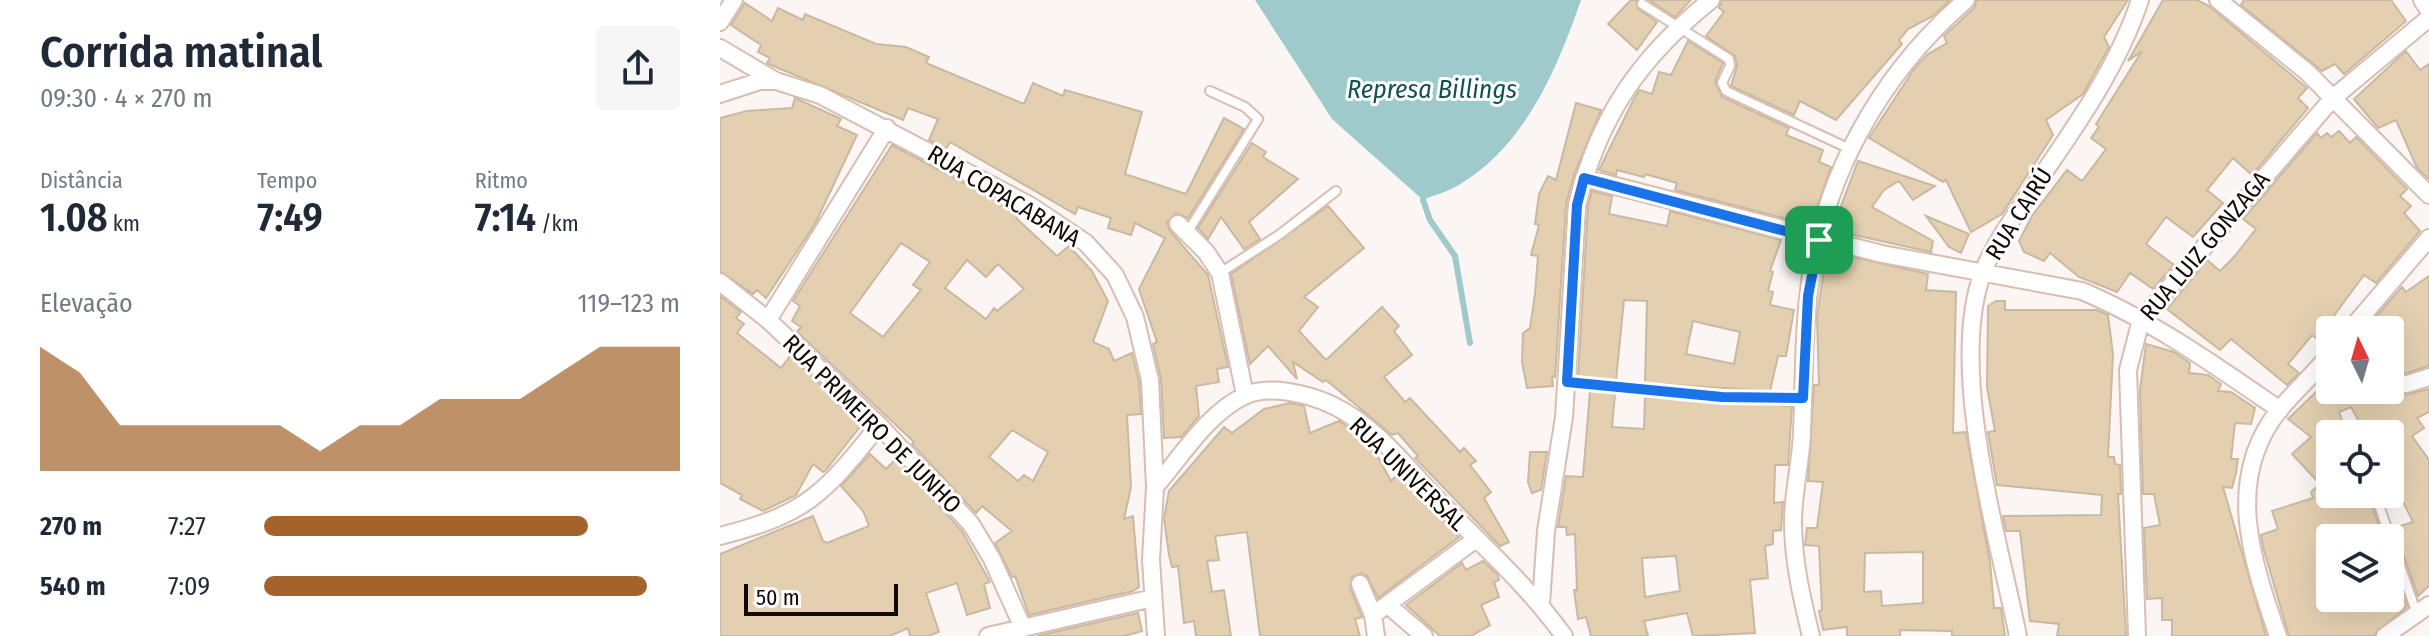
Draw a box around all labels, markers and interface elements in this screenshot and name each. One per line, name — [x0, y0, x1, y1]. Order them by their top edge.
text: Corrida matinal — [40, 26, 322, 79]
button: share — [596, 26, 680, 110]
water label: Represa Billings — [1347, 74, 1517, 105]
text: 09:30 · 4 × 270 m — [40, 83, 212, 114]
street label: RUA COPACABANA — [923, 139, 1086, 253]
street label: RUA CAIRÚ — [1979, 162, 2058, 265]
street label: RUA LUIZ GONZAGA — [2134, 165, 2276, 326]
text: Distância — [40, 167, 123, 194]
text: Tempo — [257, 167, 317, 194]
text: Ritmo — [475, 167, 528, 194]
text: 1.08 — [40, 194, 108, 242]
text: 7:49 — [257, 194, 323, 242]
text: 7:14 — [475, 194, 536, 242]
pin — [1785, 206, 1853, 274]
text: km — [108, 210, 140, 237]
text: /km — [536, 210, 579, 237]
icon: arrive — [1797, 218, 1841, 262]
text: Elevação — [40, 288, 133, 319]
text: 119–123 m — [578, 288, 680, 319]
north arrow — [2316, 316, 2404, 404]
map controls — [2316, 316, 2404, 612]
street label: RUA PRIMEIRO DE JUNHO — [777, 329, 967, 519]
street label: RUA UNIVERSAL — [1344, 411, 1472, 537]
button: locate — [2316, 420, 2404, 508]
text: 270 m — [40, 511, 102, 542]
text: 7:27 — [168, 511, 206, 542]
button: layers — [2316, 524, 2404, 612]
text: 540 m — [40, 571, 106, 602]
text: 7:09 — [168, 571, 210, 602]
scale bar — [744, 580, 898, 616]
text: 50 m — [756, 584, 800, 611]

